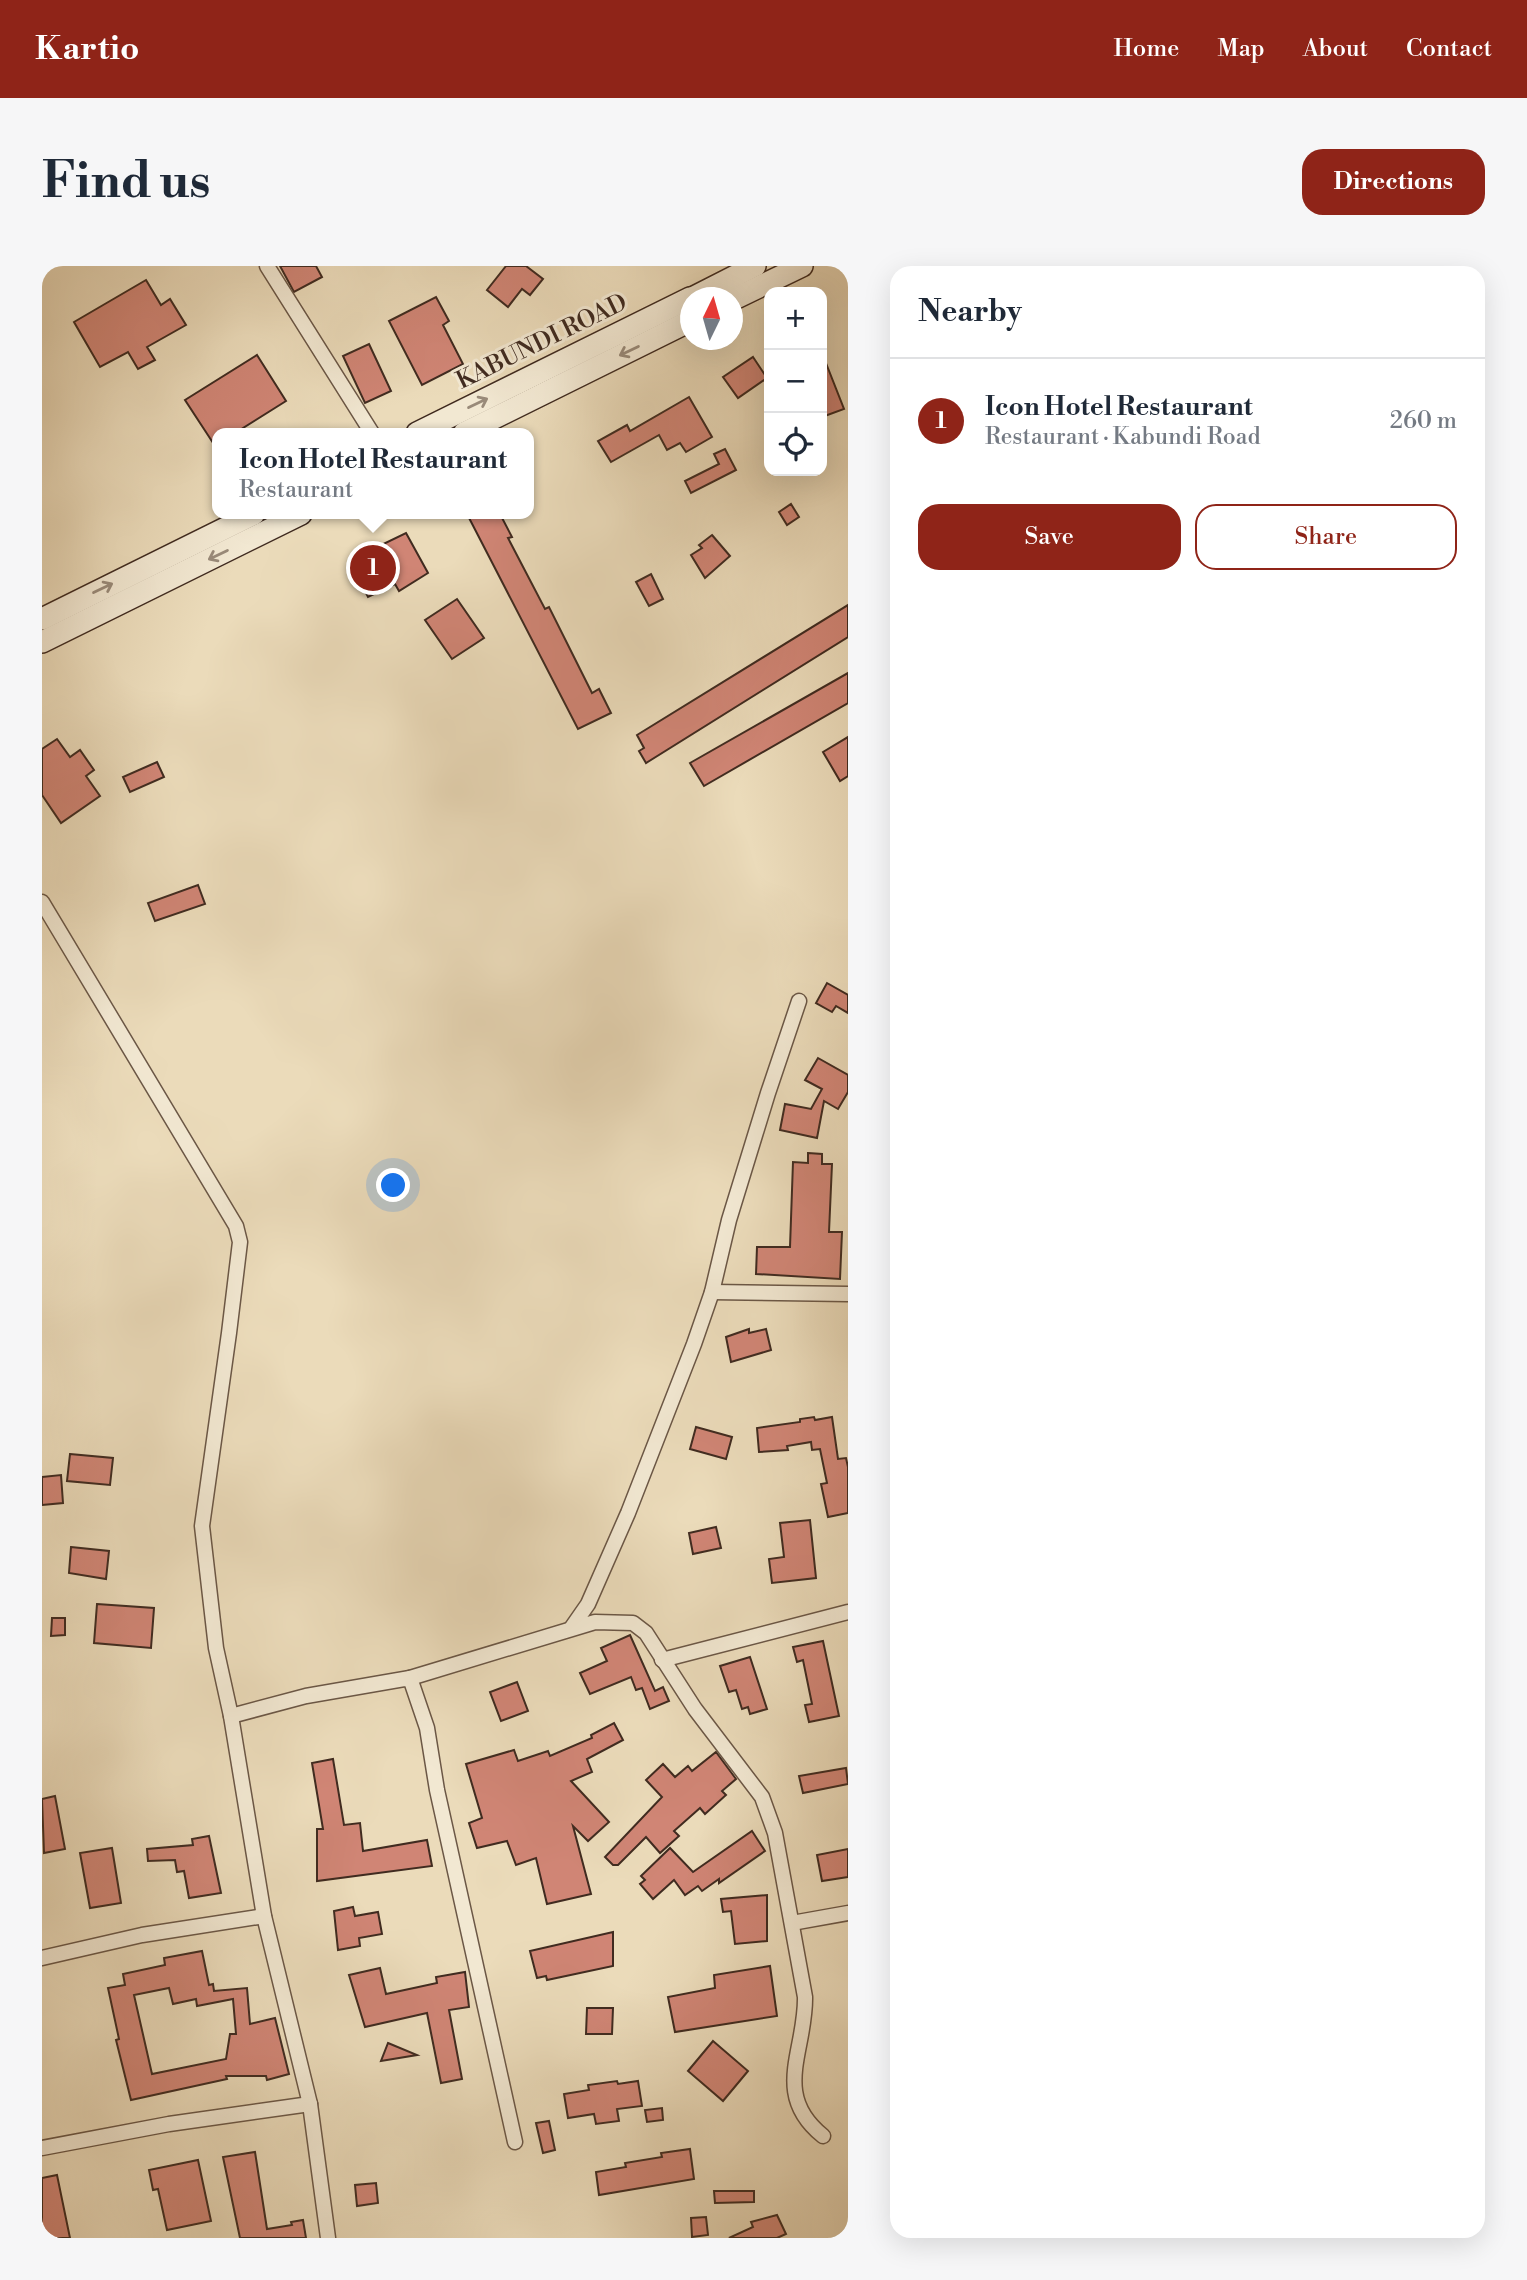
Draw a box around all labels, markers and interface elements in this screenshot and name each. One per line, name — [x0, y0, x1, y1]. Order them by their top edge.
text: Kartio — [35, 29, 139, 70]
text: Home — [1114, 34, 1179, 64]
text: Map — [1217, 34, 1265, 64]
text: About — [1303, 34, 1368, 64]
text: Contact — [1406, 34, 1492, 64]
button: Directions — [1302, 149, 1485, 215]
text: Find us — [42, 152, 211, 213]
north arrow — [680, 287, 743, 350]
map controls — [764, 287, 827, 476]
button: + — [764, 287, 827, 350]
street label: KABUNDI ROAD — [452, 288, 632, 396]
text: Nearby — [918, 293, 1022, 331]
one-way arrow — [619, 345, 640, 359]
button: − — [764, 350, 827, 413]
text: Icon Hotel Restaurant — [985, 391, 1253, 423]
one-way arrow — [467, 396, 488, 409]
text: 1 — [935, 407, 947, 435]
text: 260 m — [1390, 407, 1457, 435]
button: locate — [764, 413, 827, 476]
text: Restaurant · Kabundi Road — [985, 423, 1260, 451]
popup — [212, 428, 534, 519]
text: Icon Hotel Restaurant — [239, 444, 507, 476]
text: Restaurant — [239, 476, 353, 504]
button: Save — [918, 504, 1181, 570]
button: Share — [1195, 504, 1457, 570]
pin: 1 — [350, 542, 396, 594]
one-way arrow — [208, 548, 229, 562]
one-way arrow — [92, 581, 113, 595]
your location — [376, 1168, 410, 1202]

